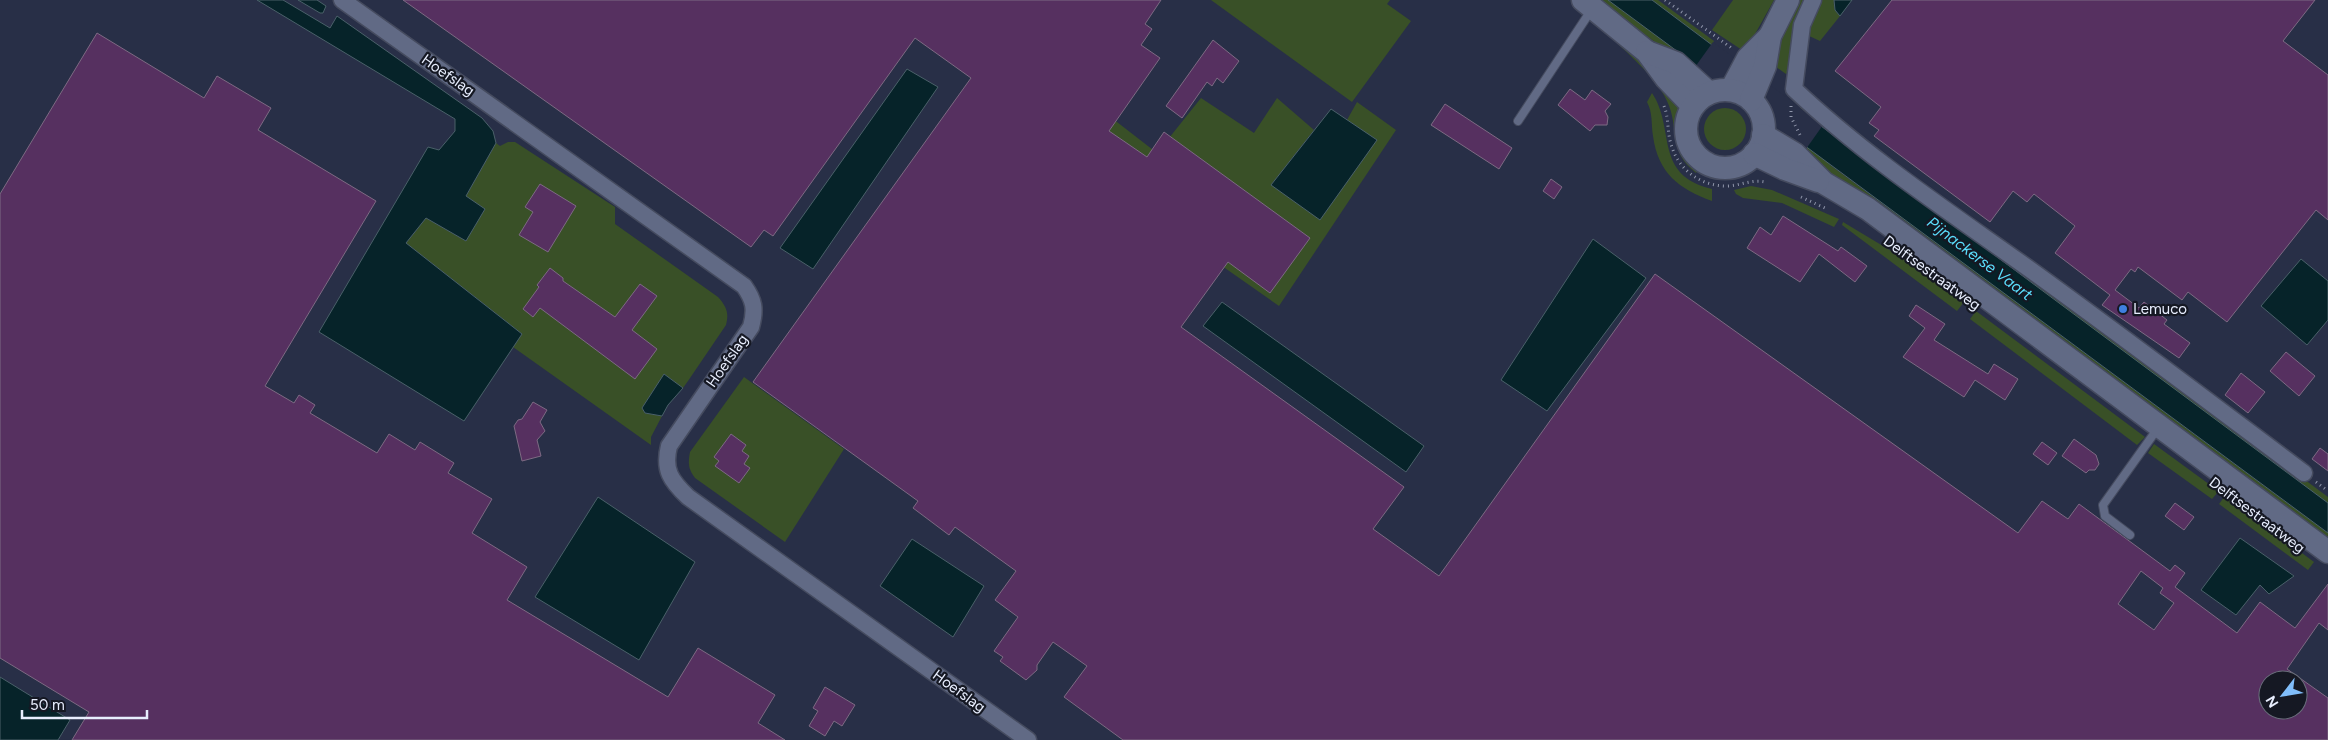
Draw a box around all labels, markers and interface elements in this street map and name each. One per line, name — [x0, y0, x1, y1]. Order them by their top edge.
street label: Hoefslag — [418, 50, 478, 100]
water label: Pijnackerse Vaart — [1923, 213, 2037, 305]
street label: Delftsestraatweg — [1880, 232, 1984, 314]
place label: Lemuco — [2133, 300, 2187, 318]
marker: Lemuco — [2117, 303, 2129, 315]
street label: Hoefslag — [702, 331, 752, 391]
street label: Delftsestraatweg — [2205, 473, 2309, 557]
street label: Hoefslag — [929, 666, 989, 716]
north arrow — [2258, 670, 2308, 720]
scale bar — [22, 688, 148, 720]
text: N — [2262, 692, 2282, 710]
text: 50 m — [30, 696, 65, 714]

